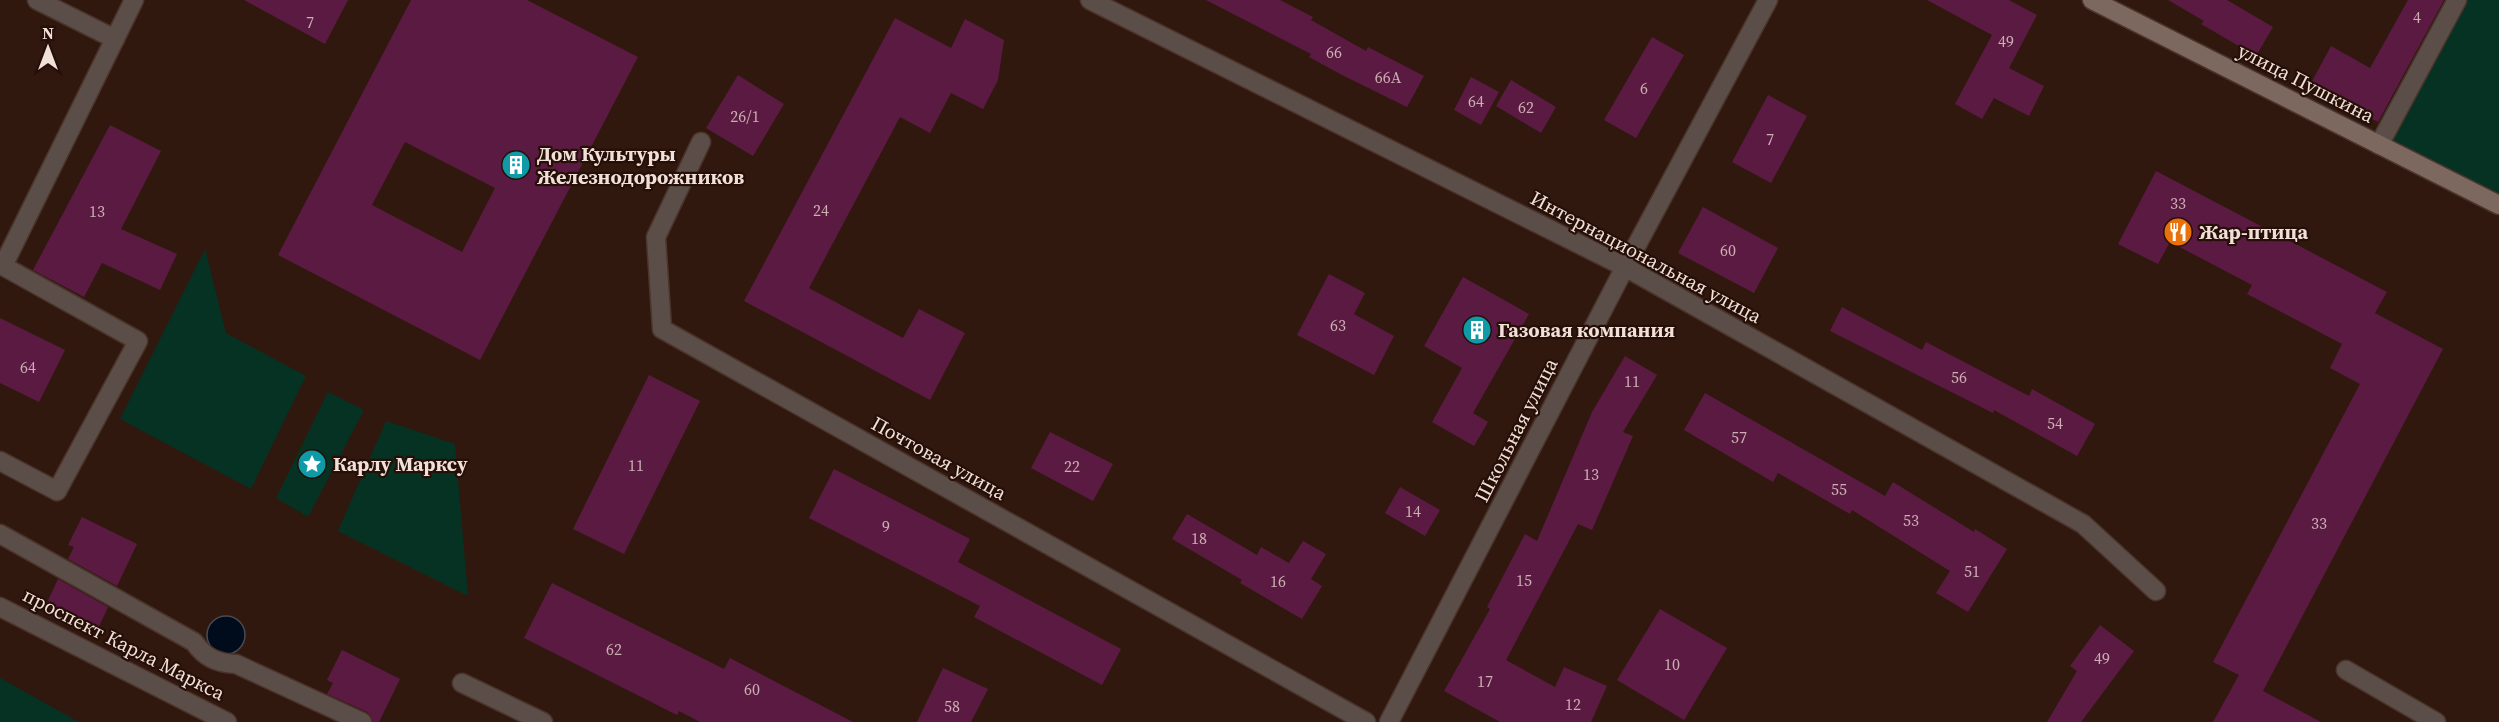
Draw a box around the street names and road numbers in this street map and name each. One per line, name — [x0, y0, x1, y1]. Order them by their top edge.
street label: улица Пушкина — [2233, 36, 2380, 130]
street label: Интернациональная улица — [1525, 184, 1767, 330]
street label: Школьная улица — [1468, 352, 1565, 507]
street label: Почтовая улица — [866, 409, 1012, 507]
street label: проспект Карла Маркса — [18, 581, 231, 708]

